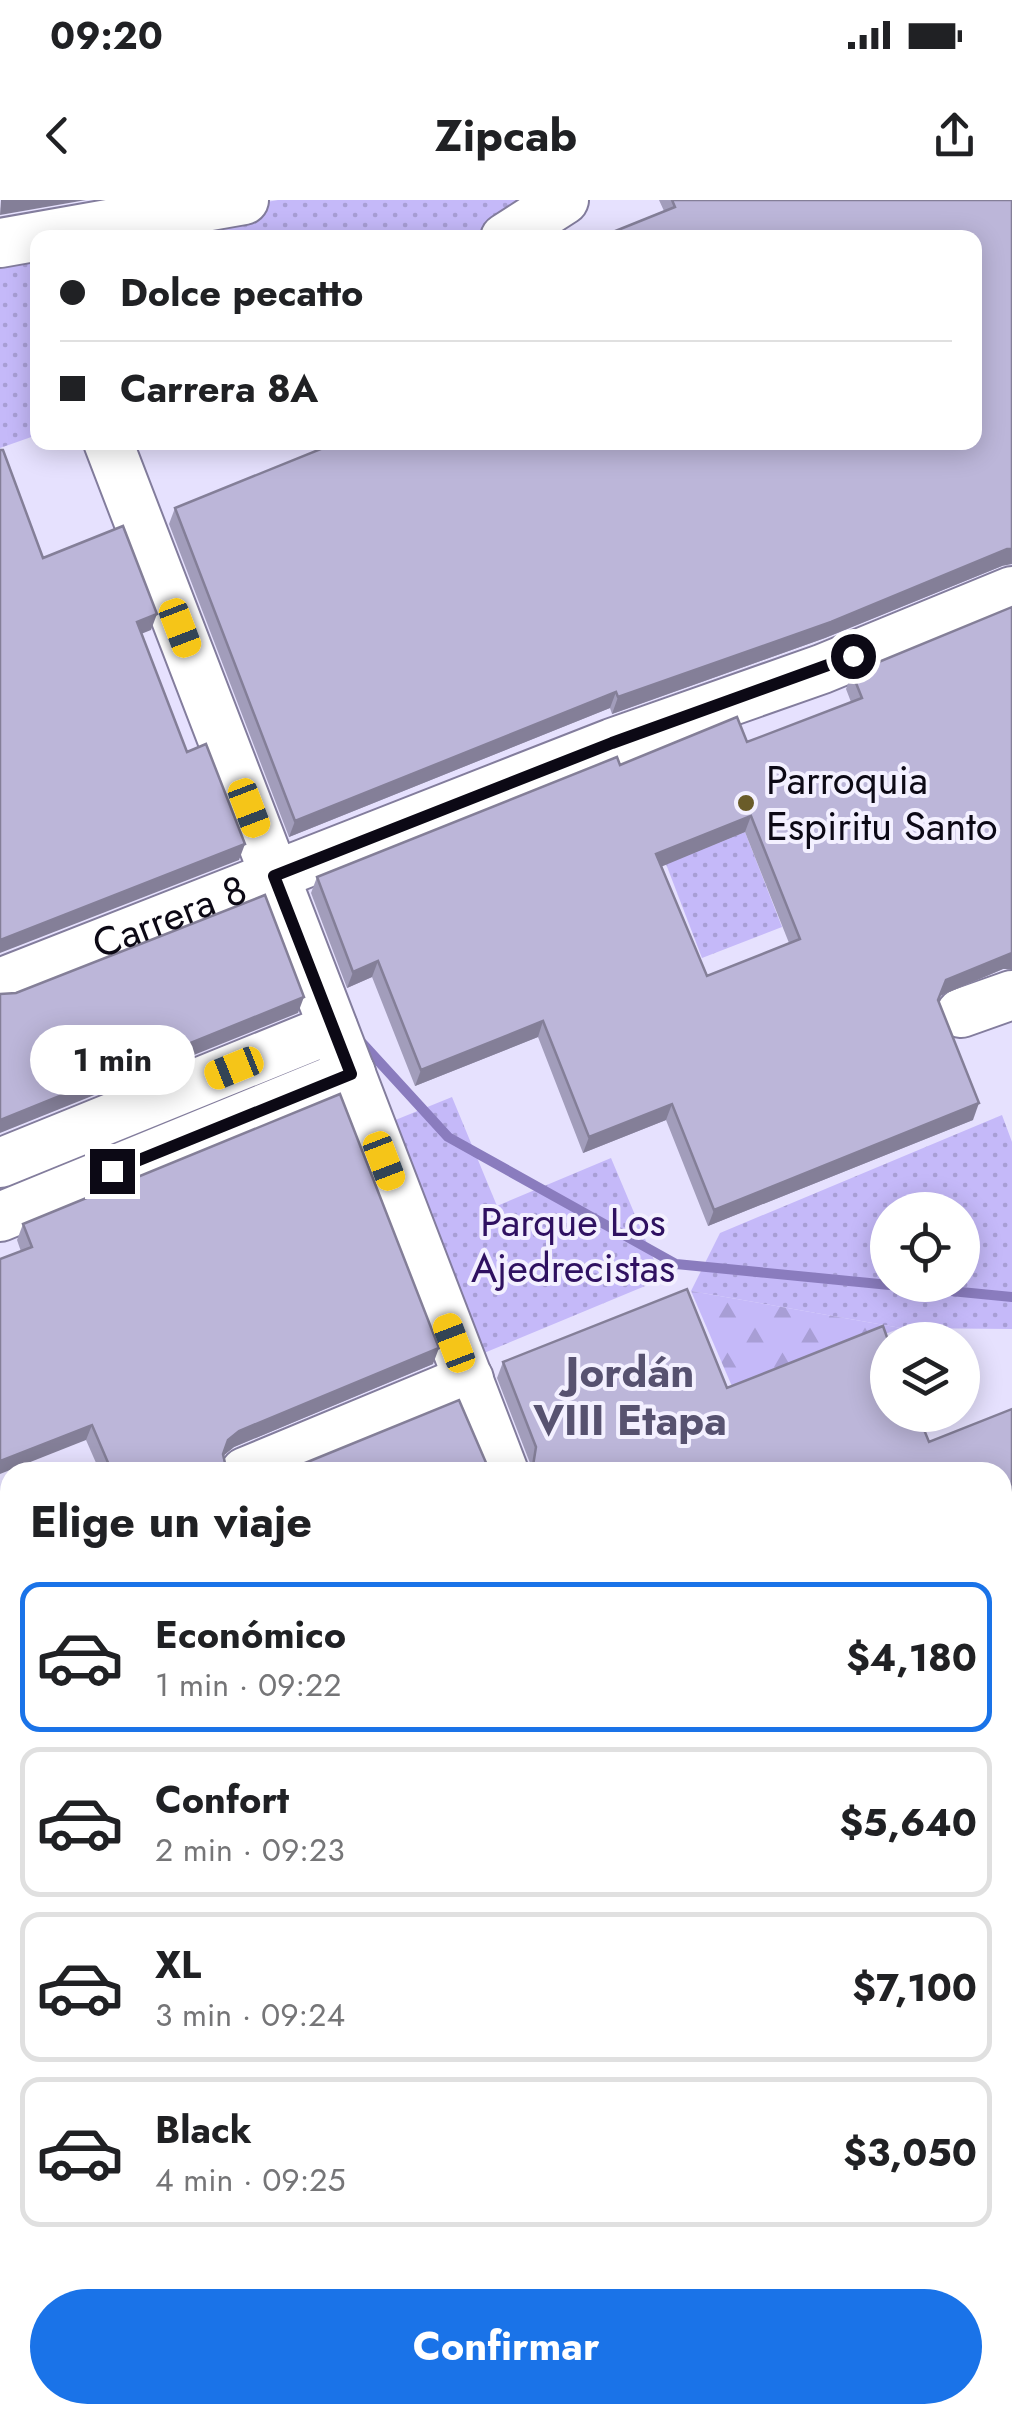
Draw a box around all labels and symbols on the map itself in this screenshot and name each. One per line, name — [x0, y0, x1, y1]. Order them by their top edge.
car — [155, 595, 205, 661]
route start — [831, 634, 876, 679]
place label: Parroquia Espiritu Santo — [766, 751, 998, 855]
car — [224, 775, 274, 841]
marker: Parroquia Espiritu Santo — [735, 792, 757, 814]
street label: Carrera 8 — [84, 860, 255, 973]
callout: 1 min — [29, 1026, 194, 1096]
car — [201, 1043, 267, 1093]
car — [359, 1128, 409, 1194]
route end — [90, 1149, 135, 1194]
park label: Parque Los Ajedrecistas — [471, 1193, 675, 1297]
car — [429, 1310, 479, 1376]
district label: Jordán VIII Etapa — [532, 1342, 727, 1451]

